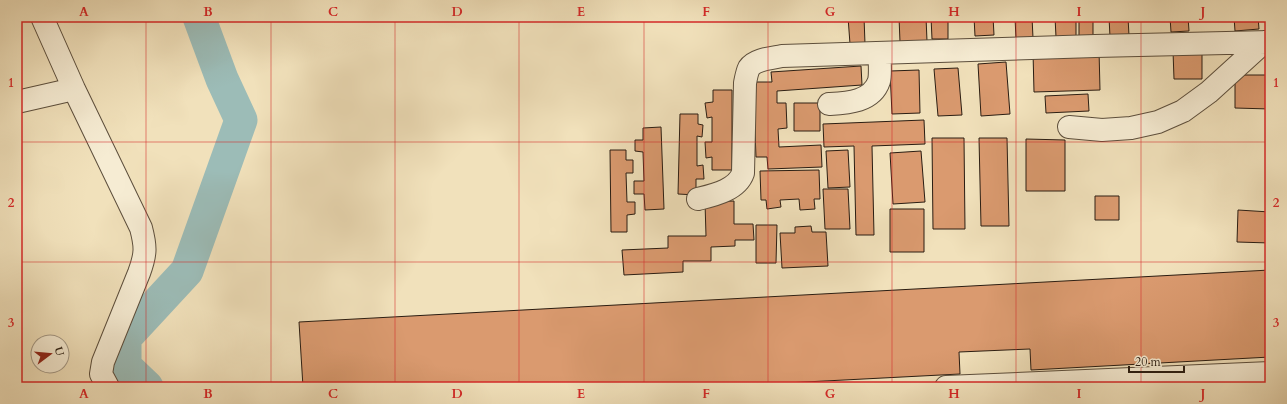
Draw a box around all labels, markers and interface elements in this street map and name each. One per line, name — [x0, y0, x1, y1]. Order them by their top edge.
text: A — [79, 3, 89, 21]
text: B — [203, 3, 213, 21]
text: C — [328, 3, 338, 21]
text: D — [451, 3, 463, 21]
text: E — [577, 3, 585, 21]
text: F — [702, 3, 710, 21]
text: G — [825, 3, 836, 21]
text: H — [948, 3, 960, 21]
text: I — [1076, 3, 1082, 21]
text: J — [1199, 3, 1206, 21]
text: 1 — [8, 74, 14, 92]
text: 1 — [1273, 74, 1279, 92]
text: 2 — [8, 194, 15, 212]
text: 2 — [1273, 194, 1280, 212]
text: 3 — [8, 314, 15, 332]
text: 3 — [1273, 314, 1280, 332]
north arrow — [30, 334, 70, 374]
text: U — [51, 345, 68, 358]
scale bar — [1129, 348, 1184, 374]
text: 20 m — [1135, 354, 1162, 370]
text: A — [79, 385, 89, 403]
text: B — [203, 385, 213, 403]
text: C — [328, 385, 338, 403]
text: D — [451, 385, 463, 403]
text: E — [577, 385, 585, 403]
text: F — [702, 385, 710, 403]
text: G — [825, 385, 836, 403]
text: H — [948, 385, 960, 403]
text: I — [1076, 385, 1082, 403]
text: J — [1199, 385, 1206, 403]

